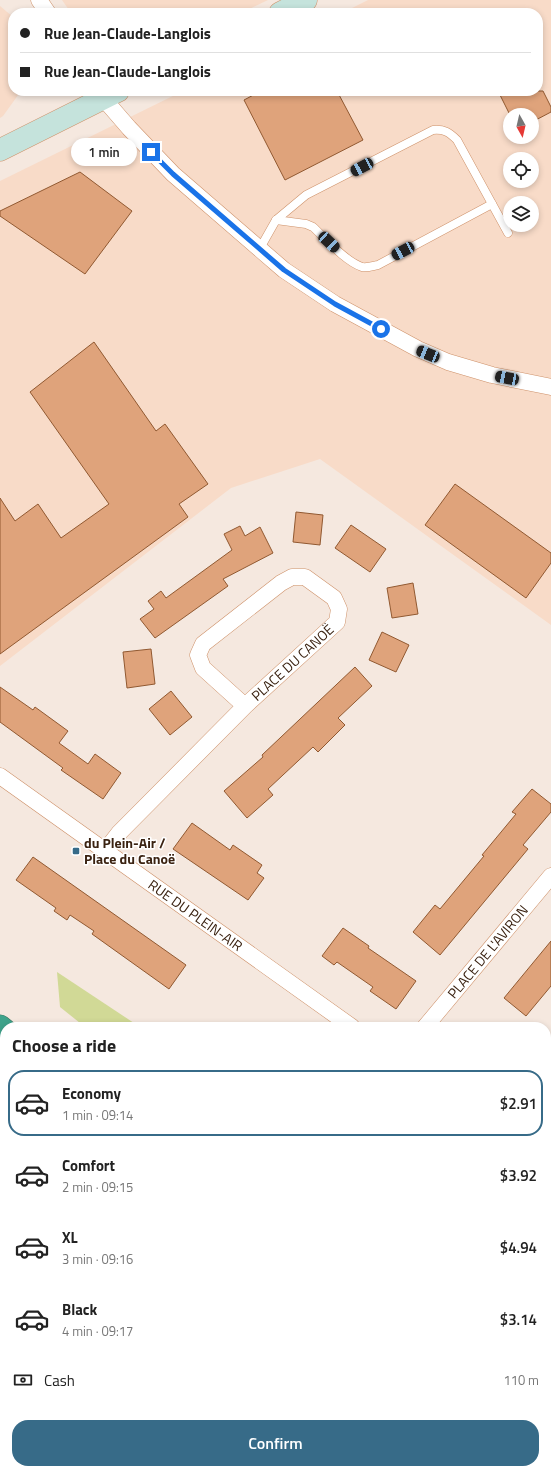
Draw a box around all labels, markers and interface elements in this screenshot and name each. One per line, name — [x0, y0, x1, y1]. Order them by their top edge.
text: Rue Jean-Claude-Langlois — [44, 22, 211, 45]
text: Rue Jean-Claude-Langlois — [44, 60, 211, 83]
north arrow — [503, 108, 539, 144]
map controls — [503, 108, 539, 232]
callout: 1 min — [71, 138, 137, 166]
text: 1 min — [88, 142, 120, 162]
route end — [142, 143, 160, 161]
button: locate — [503, 152, 539, 188]
car — [349, 156, 375, 178]
button: layers — [503, 196, 539, 232]
car — [316, 229, 342, 255]
car — [390, 240, 416, 262]
route start — [372, 320, 390, 338]
car — [415, 344, 441, 364]
car — [494, 370, 520, 386]
street label: PLACE DU CANOË — [246, 619, 338, 706]
place label: du Plein-Air / Place du Canoë — [84, 832, 175, 869]
marker: du Plein-Air / Place du Canoë — [71, 846, 81, 856]
street label: RUE DU PLEIN-AIR — [144, 874, 247, 956]
street label: PLACE DE L'AVIRON — [442, 900, 533, 1003]
text: Choose a ride — [12, 1032, 116, 1059]
text: Economy — [62, 1082, 121, 1105]
icon: car — [14, 1085, 50, 1121]
text: $2.91 — [500, 1092, 537, 1115]
text: 1 min · 09:14 — [62, 1105, 133, 1125]
text: Comfort — [62, 1154, 115, 1177]
icon: car — [14, 1157, 50, 1193]
text: $3.92 — [500, 1164, 537, 1187]
text: 2 min · 09:15 — [62, 1177, 133, 1197]
text: XL — [62, 1226, 78, 1249]
icon: car — [14, 1229, 50, 1265]
text: $4.94 — [500, 1236, 537, 1259]
text: 3 min · 09:16 — [62, 1249, 133, 1269]
text: Black — [62, 1298, 97, 1321]
icon: car — [14, 1301, 50, 1337]
text: $3.14 — [500, 1308, 537, 1331]
text: 4 min · 09:17 — [62, 1321, 133, 1341]
icon: cash — [12, 1369, 34, 1391]
text: Cash — [44, 1369, 75, 1392]
text: 110 m — [503, 1370, 539, 1390]
button: Confirm — [12, 1420, 539, 1466]

